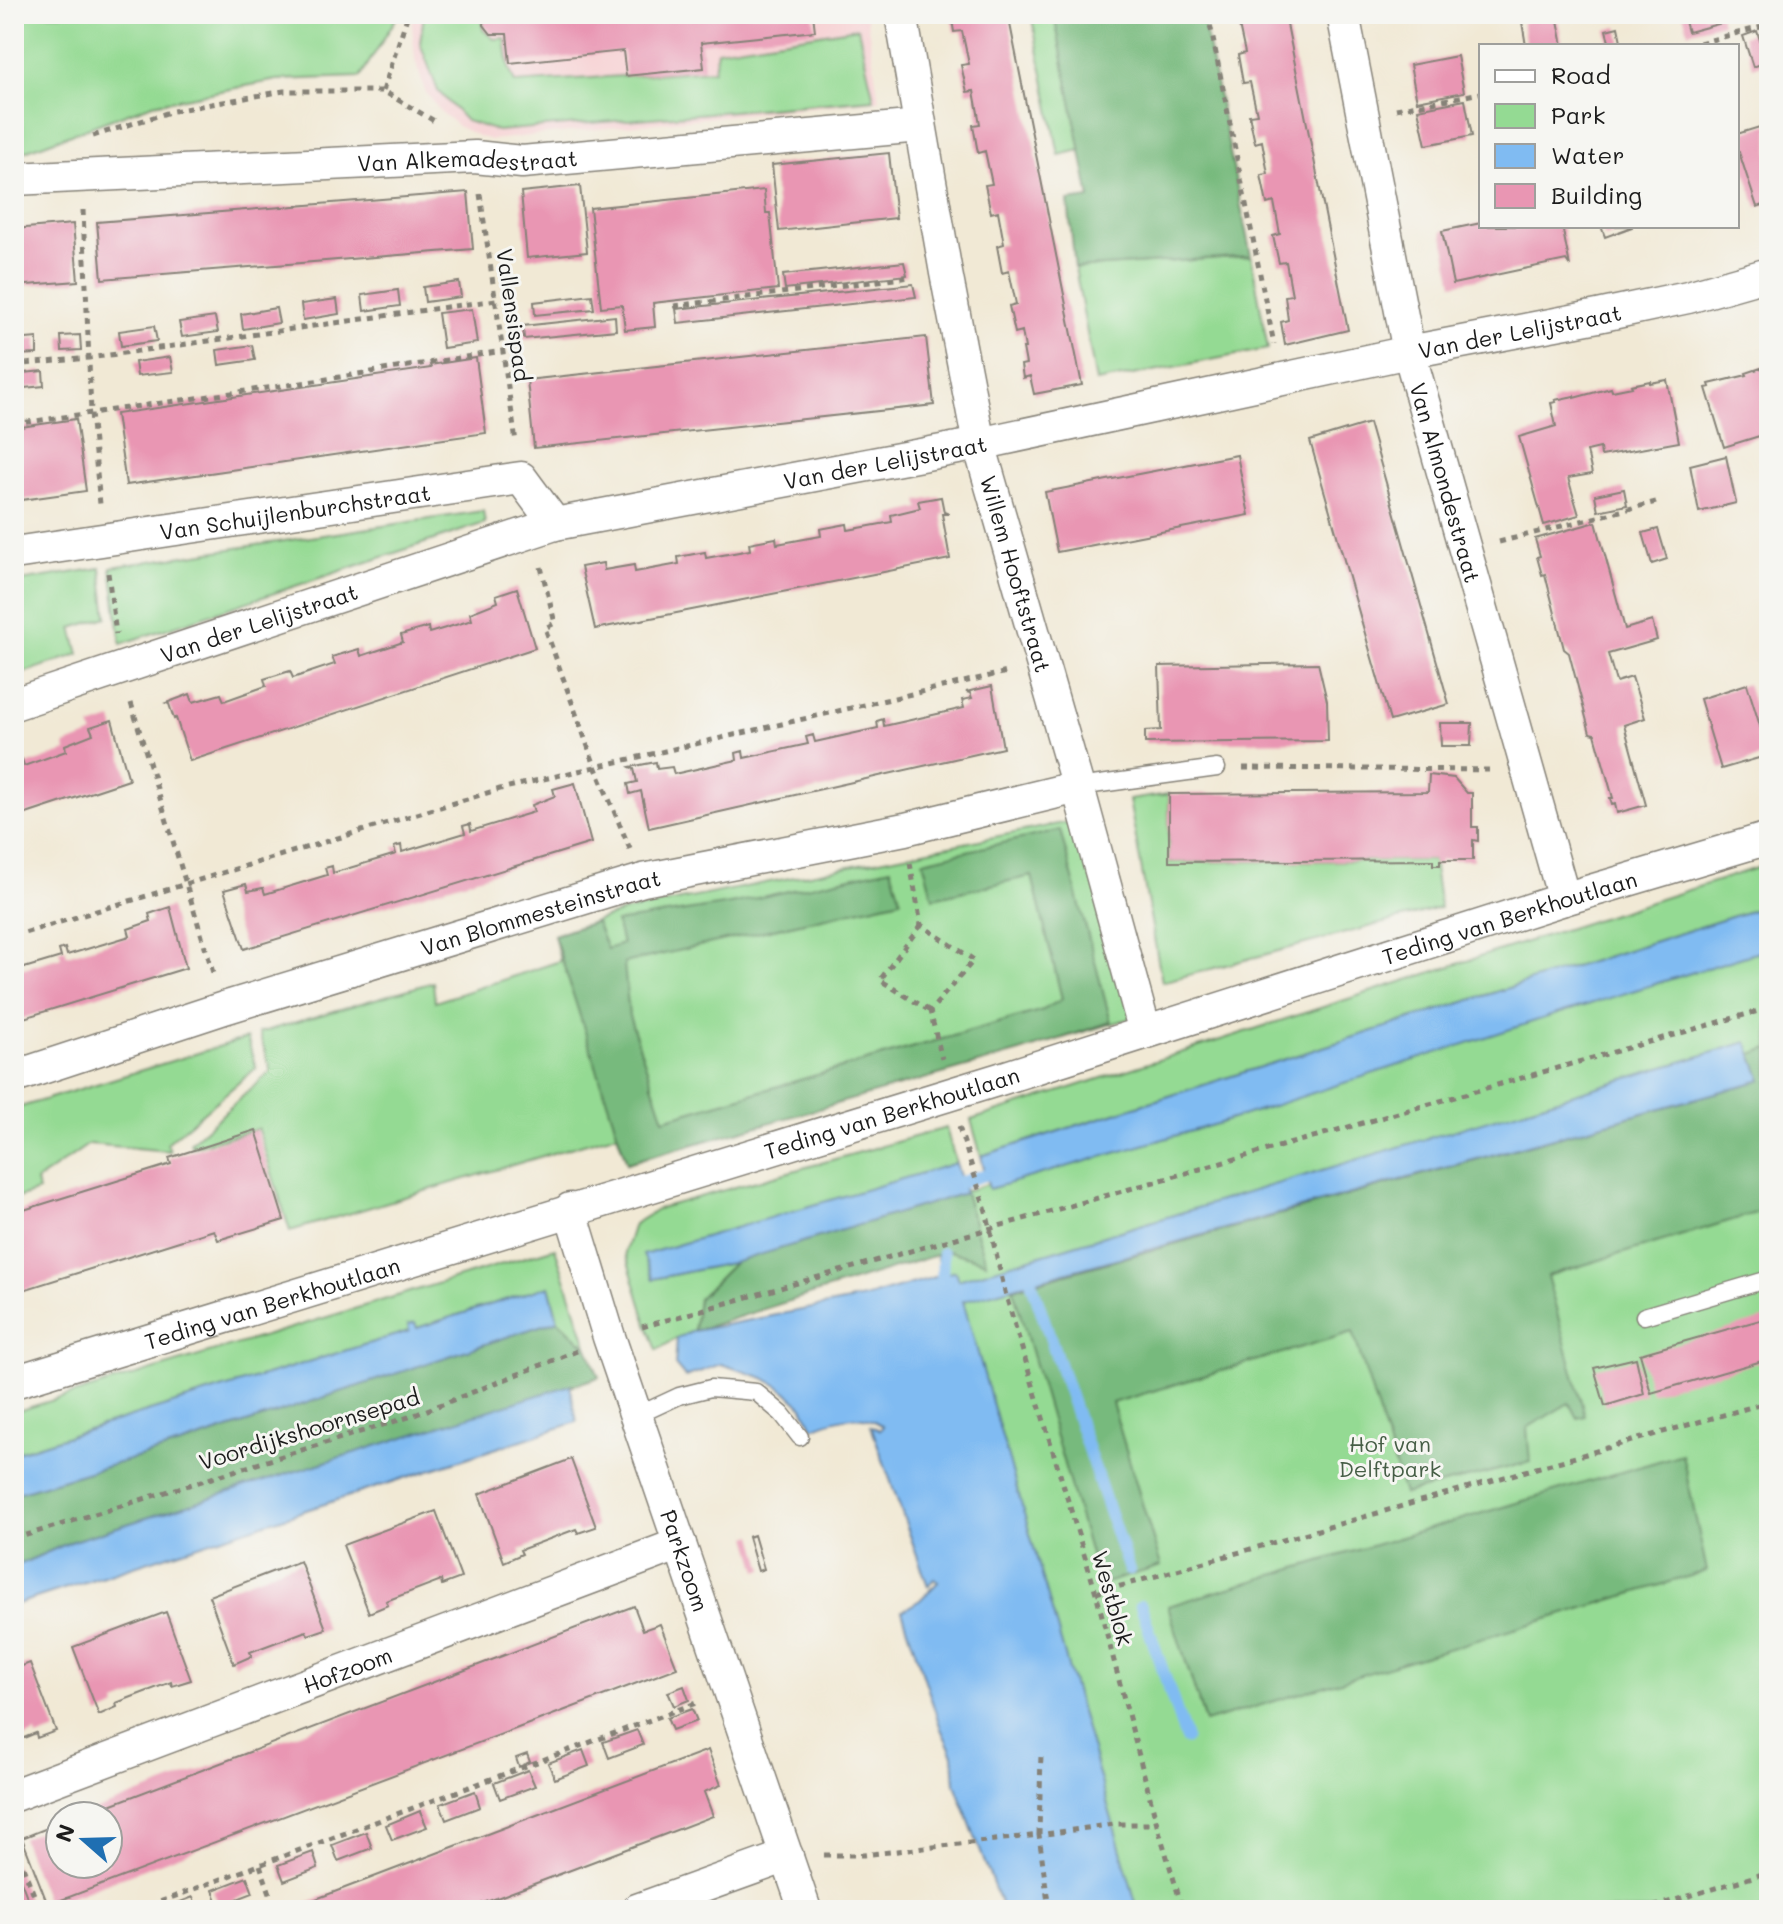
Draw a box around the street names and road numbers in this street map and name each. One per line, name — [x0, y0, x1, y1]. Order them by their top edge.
street label: Van Alkemadestraat — [357, 142, 579, 177]
street label: Vallensispad — [490, 247, 538, 383]
street label: Van der Lelijstraat — [1416, 297, 1624, 364]
street label: Van Almondestraat — [1404, 379, 1488, 586]
street label: Van der Lelijstraat — [781, 428, 989, 495]
street label: Willem Hooftstraat — [974, 472, 1059, 676]
street label: Van Schuijlenburchstraat — [158, 477, 432, 546]
street label: Van der Lelijstraat — [156, 576, 361, 669]
street label: Van Blommesteinstraat — [417, 862, 663, 962]
street label: Teding van Berkhoutlaan — [1378, 864, 1640, 971]
street label: Teding van Berkhoutlaan — [760, 1059, 1023, 1165]
street label: Teding van Berkhoutlaan — [141, 1250, 403, 1356]
street label: Voordijkshoornsepad — [195, 1382, 423, 1476]
street label: Parkzoom — [655, 1506, 716, 1615]
street label: Westblok — [1086, 1547, 1140, 1649]
street label: Hofzoom — [298, 1639, 396, 1699]

